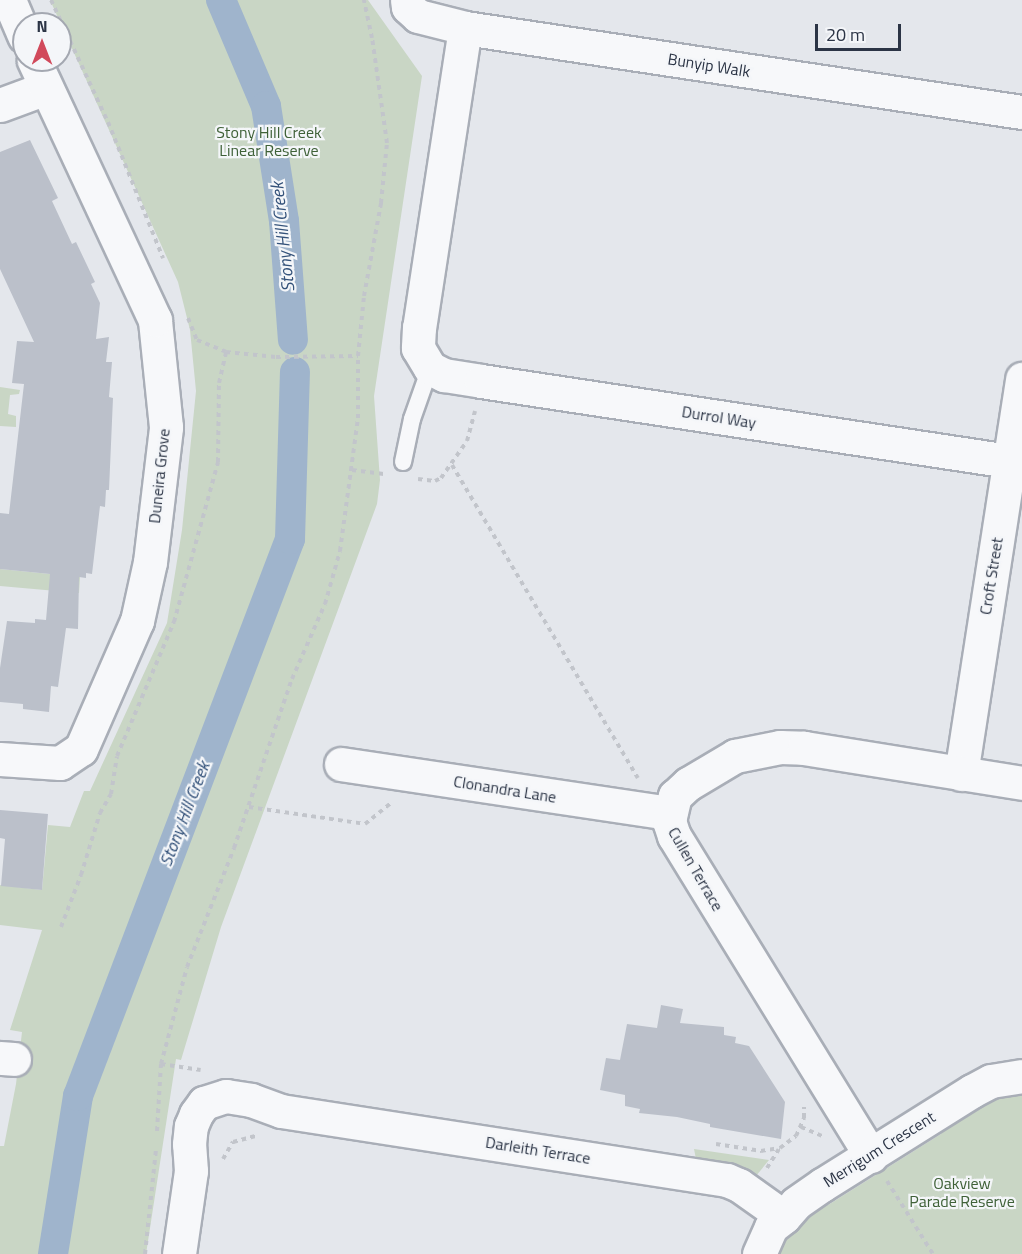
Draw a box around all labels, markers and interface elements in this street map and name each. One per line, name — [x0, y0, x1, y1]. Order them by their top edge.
north arrow — [12, 12, 72, 72]
scale bar — [818, 12, 904, 50]
text: N — [36, 14, 48, 38]
text: 20 m — [826, 21, 865, 48]
street label: Bunyip Walk — [666, 49, 752, 81]
park label: Stony Hill Creek Linear Reserve — [216, 122, 322, 160]
water label: Stony Hill Creek — [266, 181, 300, 293]
street label: Durrol Way — [680, 402, 758, 432]
street label: Duneira Grove — [144, 428, 174, 524]
street label: Croft Street — [975, 536, 1007, 616]
water label: Stony Hill Creek — [155, 759, 215, 869]
street label: Clonandra Lane — [452, 771, 558, 807]
street label: Cullen Terrace — [664, 824, 728, 914]
street label: Merrigum Crescent — [820, 1107, 938, 1191]
street label: Darleith Terrace — [484, 1132, 592, 1168]
park label: Oakview Parade Reserve — [909, 1173, 1015, 1211]

